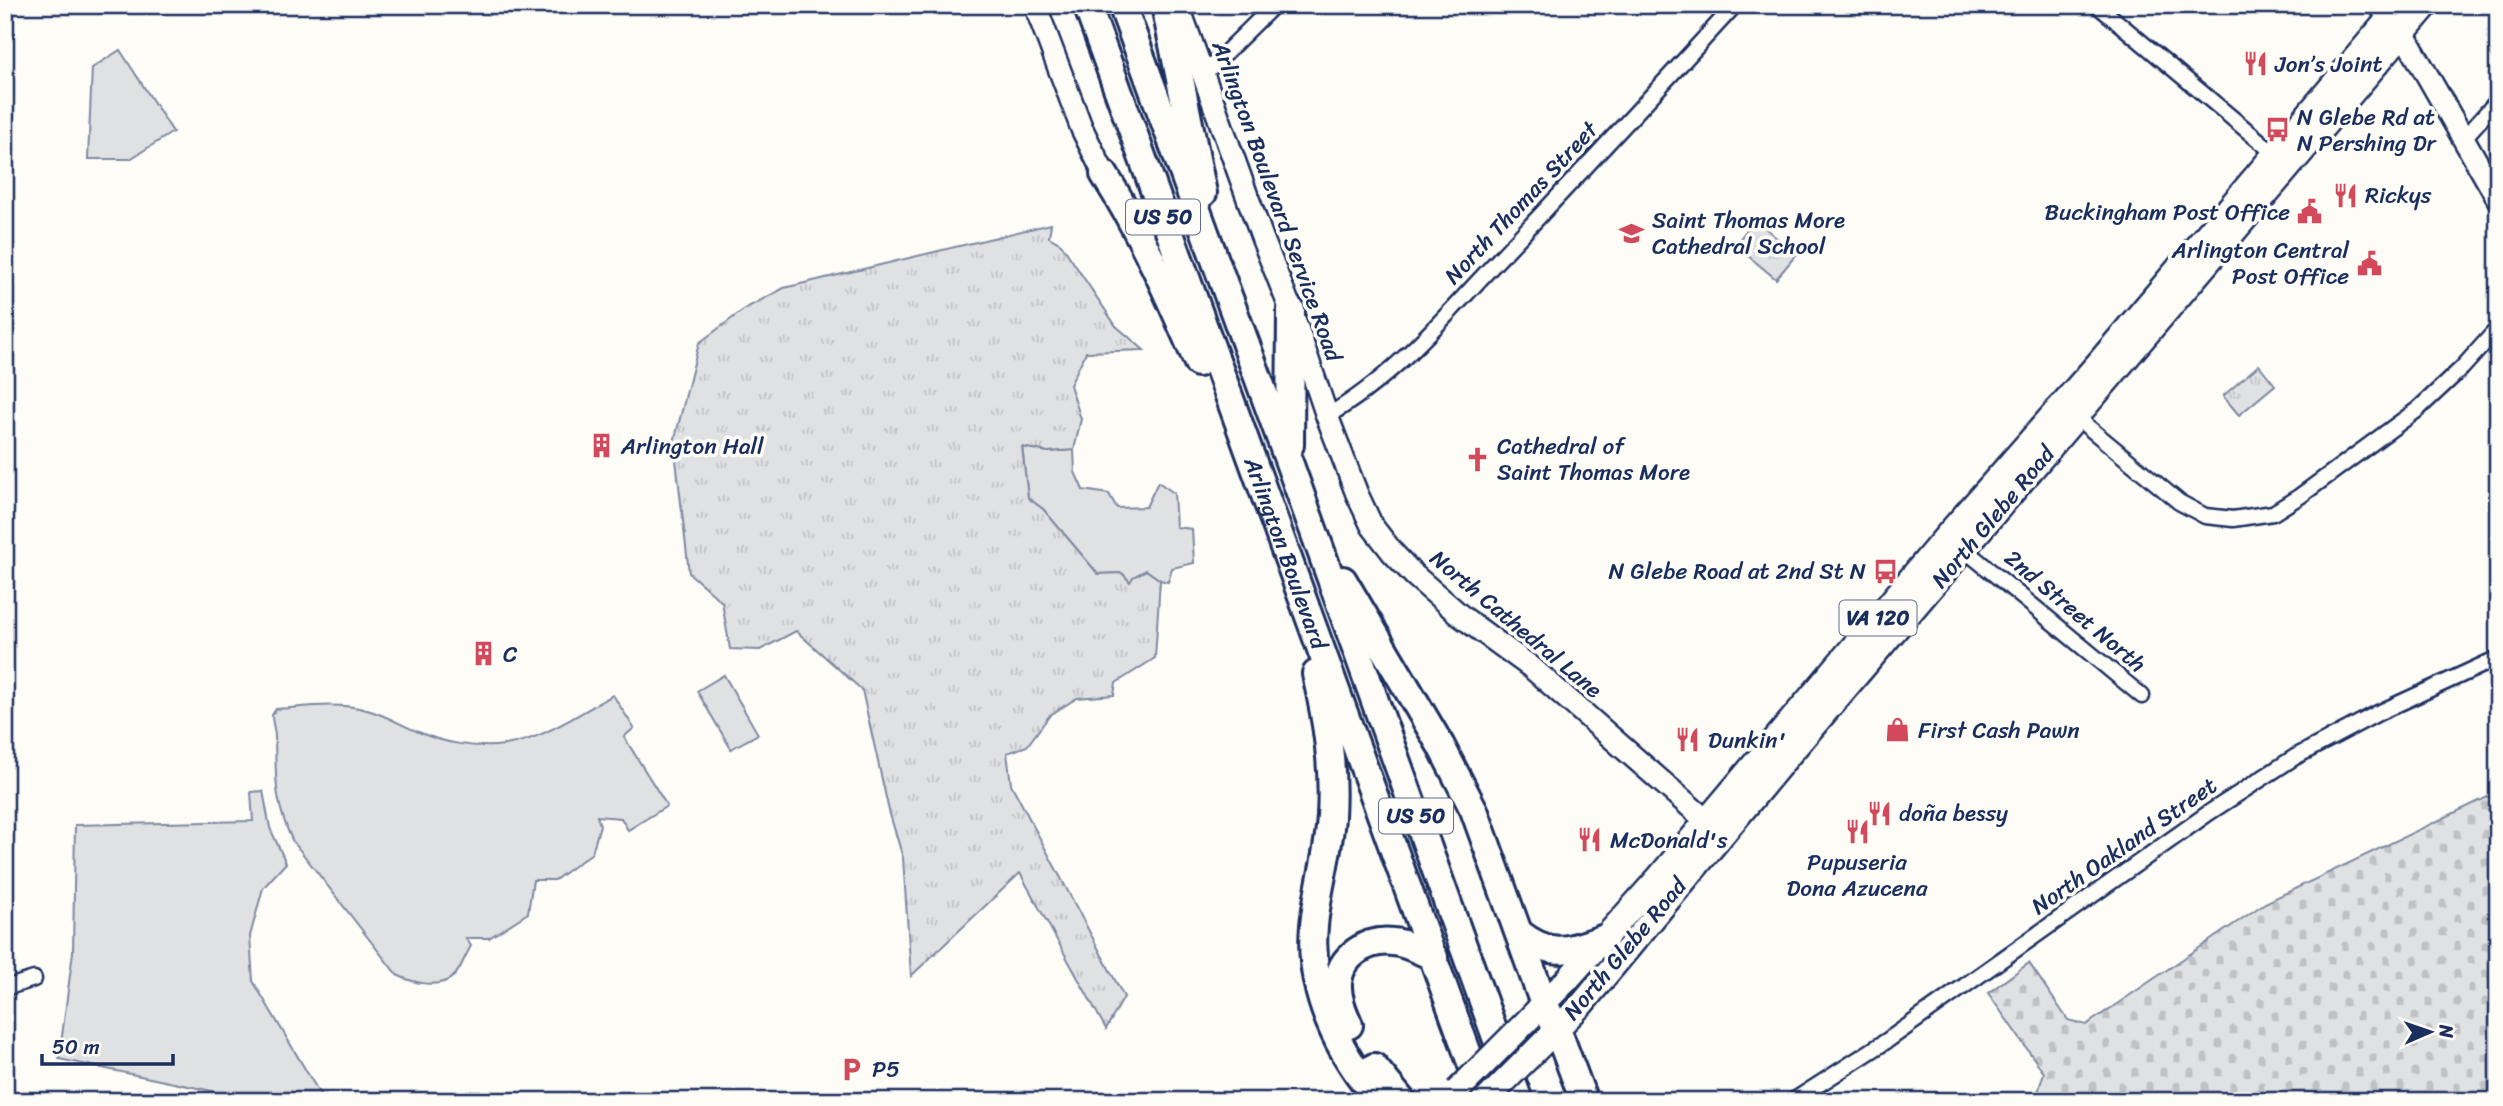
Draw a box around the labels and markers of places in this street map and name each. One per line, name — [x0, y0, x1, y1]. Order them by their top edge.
place label: Jon’s Joint — [2274, 44, 2382, 85]
restaurant icon: Jon’s Joint — [2241, 50, 2269, 78]
place label: N Glebe Rd at N Pershing Dr — [2297, 97, 2437, 164]
bus stop icon: N Glebe Rd at N Pershing Dr — [2263, 116, 2291, 144]
place label: Rickys — [2365, 175, 2432, 216]
restaurant icon: Rickys — [2331, 181, 2359, 209]
place label: Buckingham Post Office — [2045, 192, 2290, 233]
public building icon: Buckingham Post Office — [2296, 198, 2324, 226]
place label: Saint Thomas More Cathedral School — [1652, 200, 1845, 267]
school or university icon: Saint Thomas More Cathedral School — [1618, 219, 1646, 247]
place label: Arlington Central Post Office — [2171, 230, 2349, 297]
public building icon: Arlington Central Post Office — [2355, 249, 2383, 277]
place label: Arlington Hall — [620, 426, 764, 467]
place label: Cathedral of Saint Thomas More — [1497, 426, 1690, 493]
building icon: Arlington Hall — [587, 432, 615, 460]
church icon: Cathedral of Saint Thomas More — [1463, 445, 1491, 473]
place label: N Glebe Road at 2nd St N — [1609, 551, 1866, 592]
bus stop icon: N Glebe Road at 2nd St N — [1872, 557, 1900, 585]
place label: C — [503, 634, 518, 675]
building icon: C — [469, 640, 497, 668]
place label: First Cash Pawn — [1918, 710, 2080, 751]
shop icon: First Cash Pawn — [1884, 716, 1912, 744]
place label: Dunkin' — [1708, 720, 1786, 761]
restaurant icon: Dunkin' — [1674, 726, 1702, 754]
place label: doña bessy — [1899, 793, 2008, 834]
restaurant icon: doña bessy — [1865, 799, 1893, 827]
restaurant icon: Pupuseria Dona Azucena — [1843, 818, 1871, 846]
place label: McDonald's — [1610, 820, 1728, 861]
restaurant icon: McDonald's — [1576, 826, 1604, 854]
place label: Pupuseria Dona Azucena — [1787, 842, 1928, 909]
place label: P5 — [872, 1049, 900, 1090]
parking icon: P5 — [838, 1055, 866, 1083]

